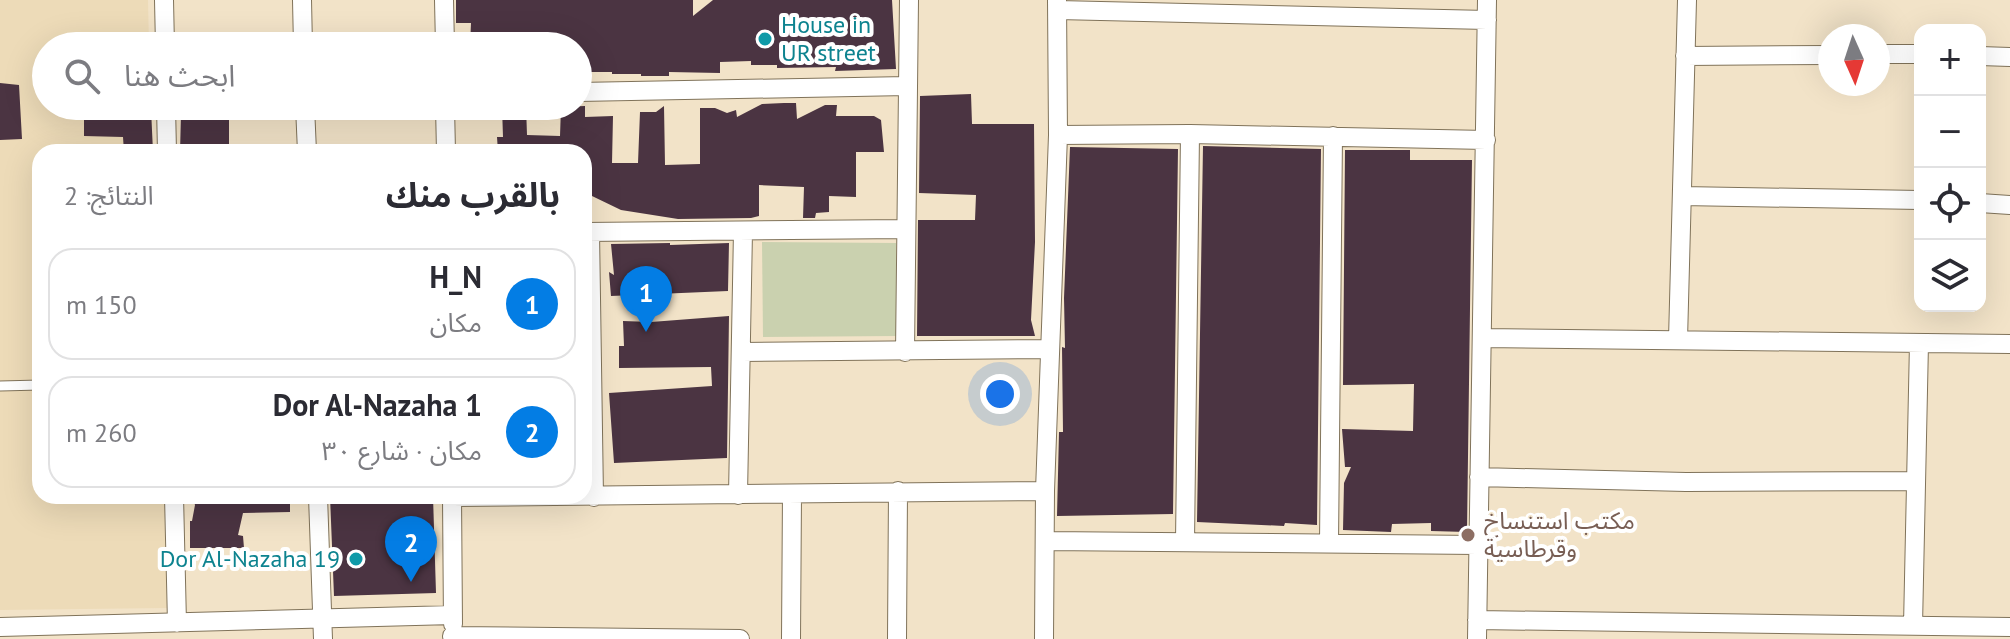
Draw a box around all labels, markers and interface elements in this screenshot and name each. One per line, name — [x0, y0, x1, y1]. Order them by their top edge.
place label: House in UR street — [781, 9, 876, 68]
north arrow — [1818, 24, 1890, 96]
map controls — [1914, 24, 1986, 312]
button: + — [1914, 24, 1986, 96]
marker: House in UR street — [756, 30, 774, 48]
search box — [32, 32, 592, 120]
icon: search — [60, 54, 104, 98]
text: ابحث هنا — [124, 55, 235, 94]
button: − — [1914, 96, 1986, 168]
button: locate — [1914, 168, 1986, 240]
text: بالقرب منك — [386, 172, 560, 216]
text: النتائج: 2 — [64, 179, 154, 212]
button: layers — [1914, 240, 1986, 312]
text: H_N — [429, 257, 482, 296]
pin: 1 — [620, 266, 672, 332]
text: 150 m — [66, 288, 137, 321]
text: 1 — [525, 288, 539, 321]
text: مكان — [430, 306, 482, 339]
your location — [980, 374, 1020, 414]
text: Dor Al-Nazaha 1 — [273, 385, 482, 424]
text: 260 m — [66, 416, 137, 449]
text: 2 — [525, 416, 539, 449]
text: مكان · شارع ٣٠ — [322, 434, 482, 467]
place label: مكتب استنساخ وقرطاسية — [1484, 505, 1635, 564]
pin: 2 — [385, 516, 437, 582]
marker: مكتب استنساخ وقرطاسية — [1459, 526, 1477, 544]
place label: Dor Al-Nazaha 19 — [160, 543, 340, 574]
marker: Dor Al-Nazaha 19 — [347, 550, 365, 568]

